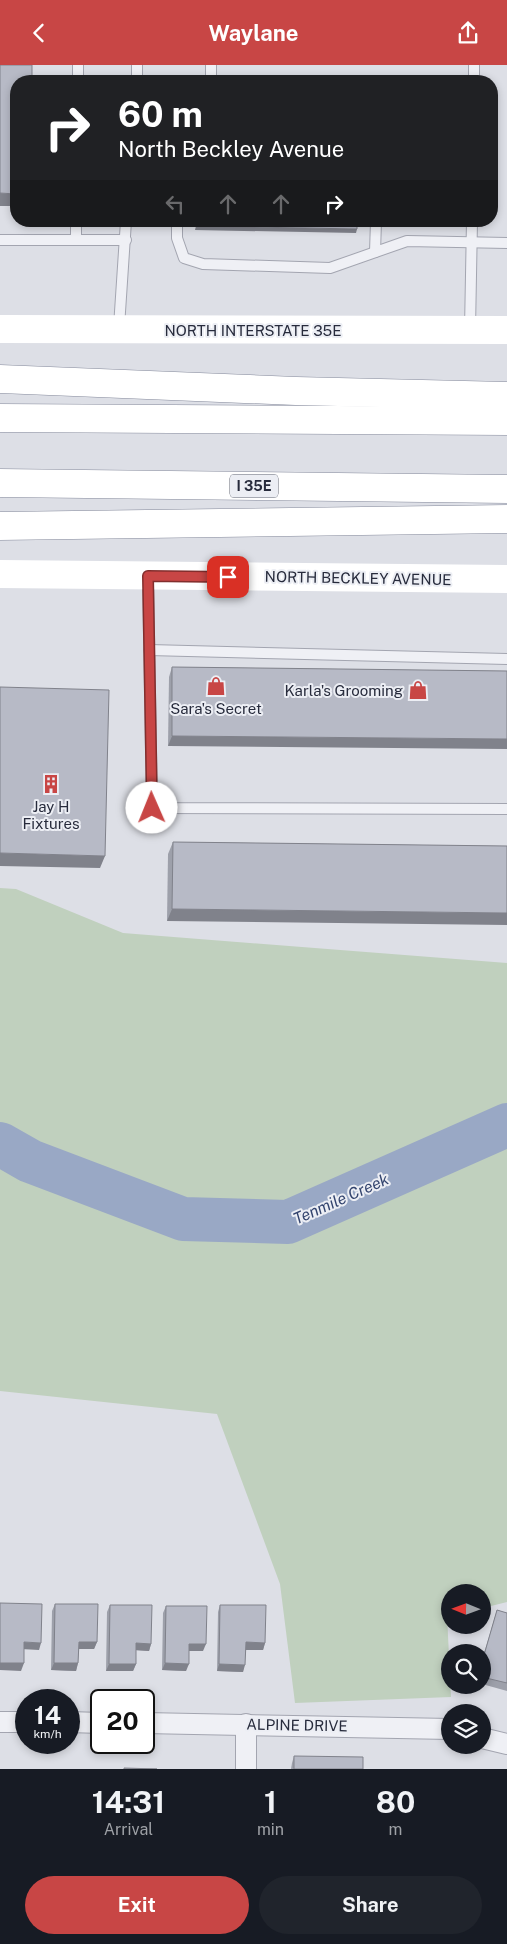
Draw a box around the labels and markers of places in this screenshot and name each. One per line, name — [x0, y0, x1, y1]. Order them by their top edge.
pin — [207, 556, 249, 598]
shop icon: Sara's Secret — [205, 675, 227, 697]
shop icon: Karla's Grooming — [407, 679, 429, 701]
place label: Karla's Grooming — [285, 682, 403, 699]
place label: Sara's Secret — [170, 700, 262, 717]
building icon: Jay H Fixtures — [40, 773, 62, 795]
place label: Jay H Fixtures — [22, 798, 80, 832]

